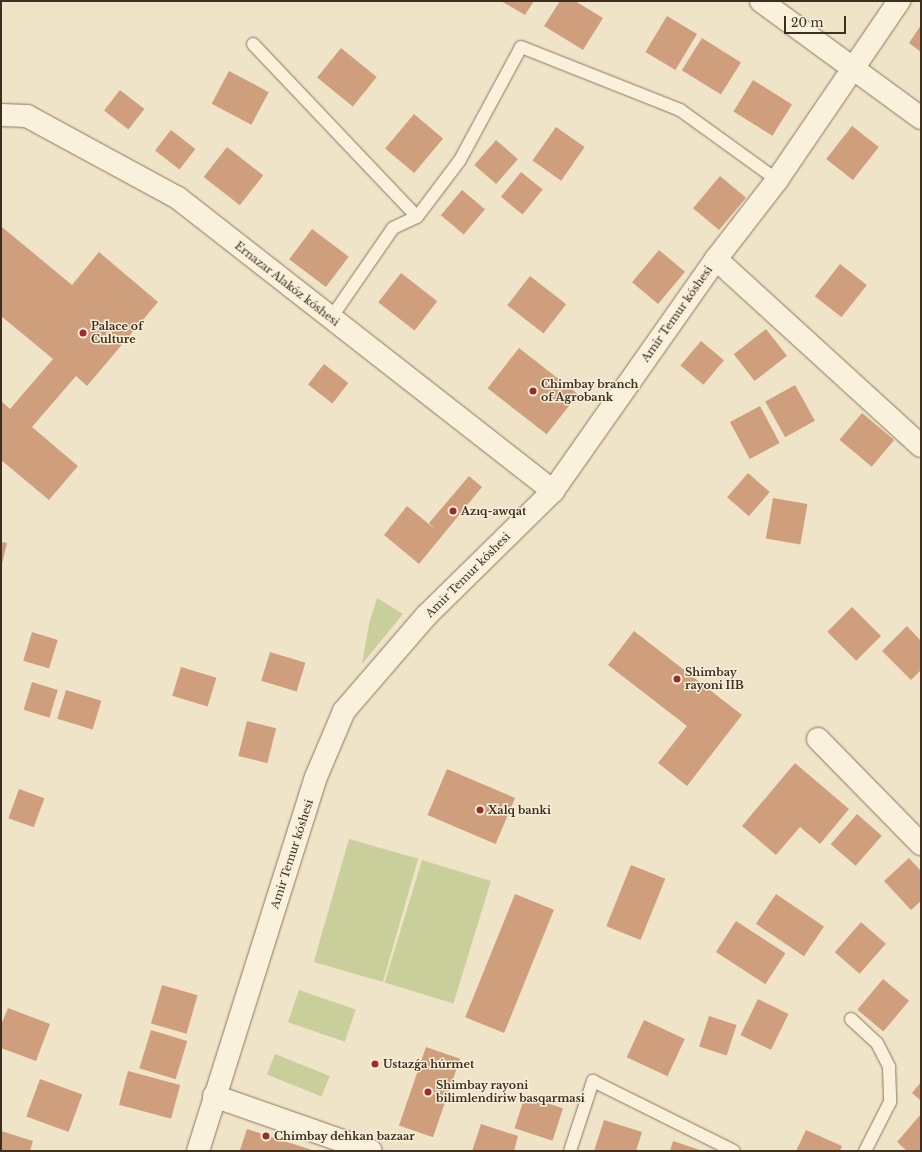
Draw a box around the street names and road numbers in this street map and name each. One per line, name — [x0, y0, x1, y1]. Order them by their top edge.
street label: Ernazar Alakóz kóshesi — [232, 239, 342, 329]
street label: Amir Temur kóshesi — [639, 263, 715, 365]
street label: Amir Temur kóshesi — [423, 530, 513, 620]
street label: Amir Temur kóshesi — [268, 797, 316, 911]

